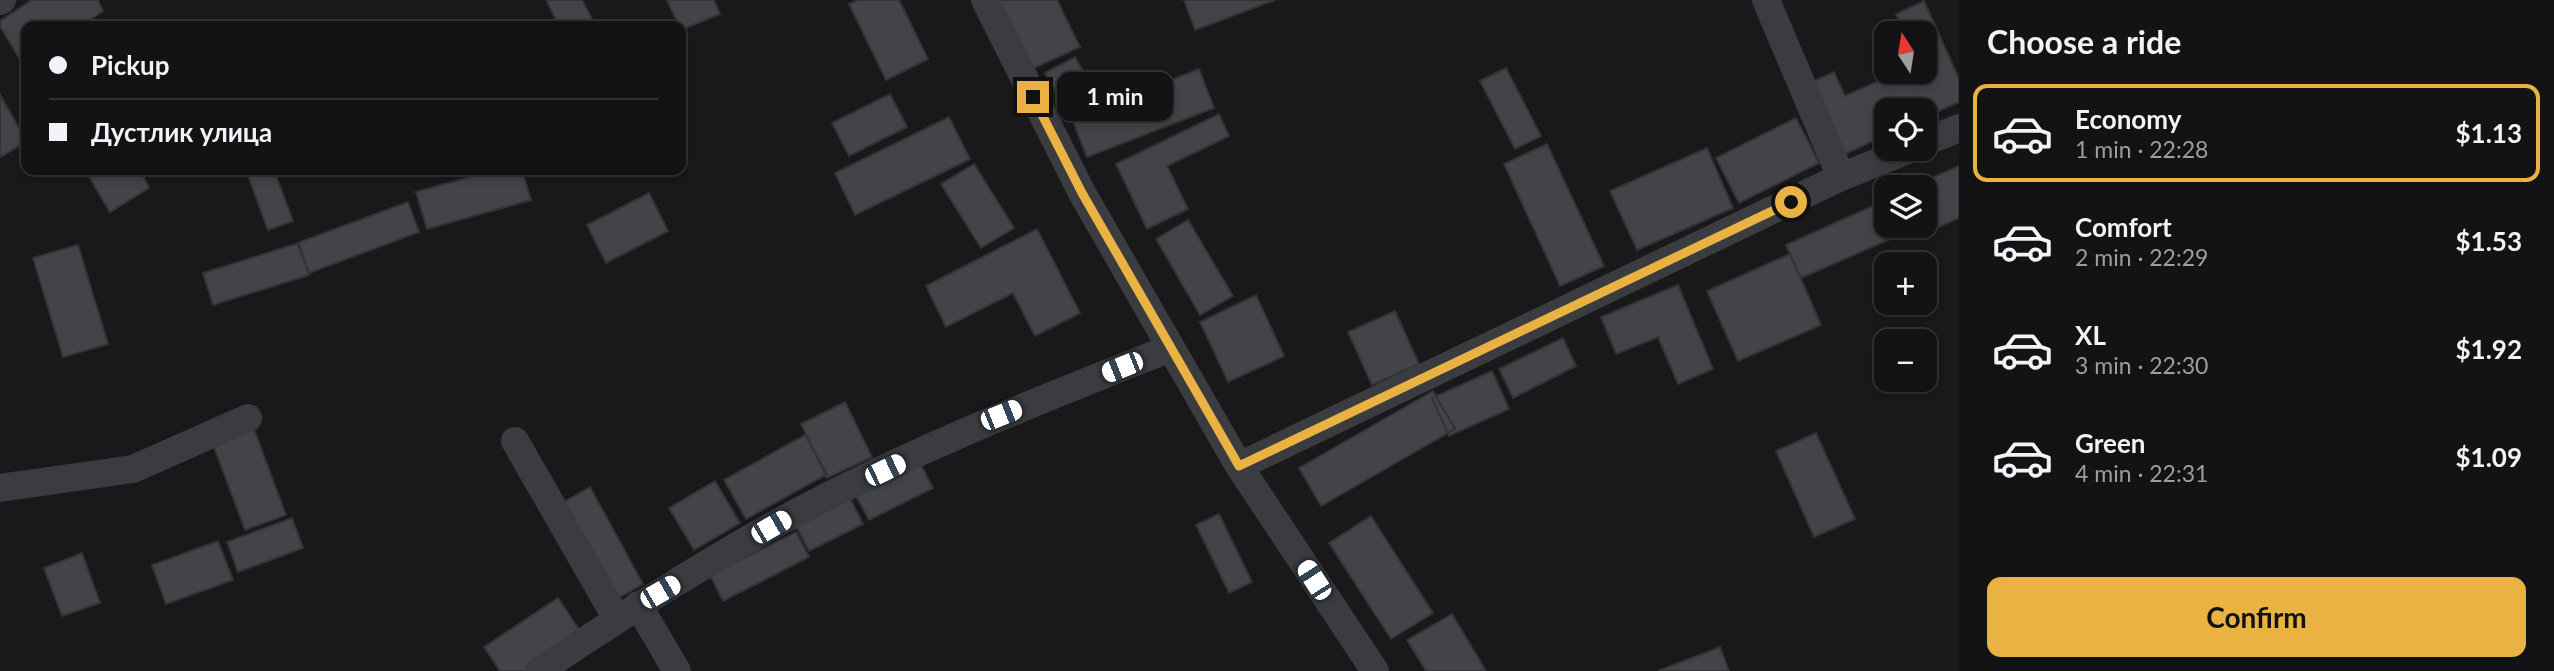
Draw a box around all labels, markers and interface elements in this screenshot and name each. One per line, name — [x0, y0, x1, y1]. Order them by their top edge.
north arrow — [1874, 21, 1937, 84]
map controls — [1874, 21, 1937, 392]
text: Choose a ride — [1987, 22, 2181, 61]
text: Pickup — [91, 49, 170, 81]
callout: 1 min — [1058, 72, 1173, 122]
route end — [1017, 81, 1049, 113]
text: 1 min — [1086, 82, 1144, 110]
button: locate — [1874, 98, 1937, 161]
icon: car — [1991, 102, 2054, 165]
text: Economy — [2075, 103, 2181, 135]
text: Дустлик улица — [91, 116, 272, 148]
text: $1.13 — [2456, 117, 2522, 149]
text: 1 min · 22:28 — [2075, 135, 2208, 163]
button: layers — [1874, 175, 1937, 238]
route start — [1775, 186, 1807, 218]
icon: car — [1991, 210, 2054, 273]
text: Comfort — [2075, 211, 2172, 243]
text: $1.53 — [2456, 225, 2522, 257]
text: 2 min · 22:29 — [2075, 243, 2208, 271]
button: + — [1874, 252, 1937, 315]
icon: car — [1991, 318, 2054, 381]
text: XL — [2075, 319, 2106, 351]
button: − — [1874, 329, 1937, 392]
text: $1.92 — [2456, 333, 2522, 365]
car — [1099, 349, 1146, 385]
text: 3 min · 22:30 — [2075, 351, 2208, 379]
car — [978, 397, 1025, 433]
icon: car — [1991, 426, 2054, 489]
text: Green — [2075, 427, 2145, 459]
text: $1.09 — [2456, 441, 2522, 473]
car — [862, 451, 909, 489]
text: 4 min · 22:31 — [2075, 459, 2208, 487]
car — [748, 507, 795, 547]
car — [1294, 557, 1335, 603]
car — [637, 572, 684, 612]
button: Confirm — [1987, 577, 2526, 657]

